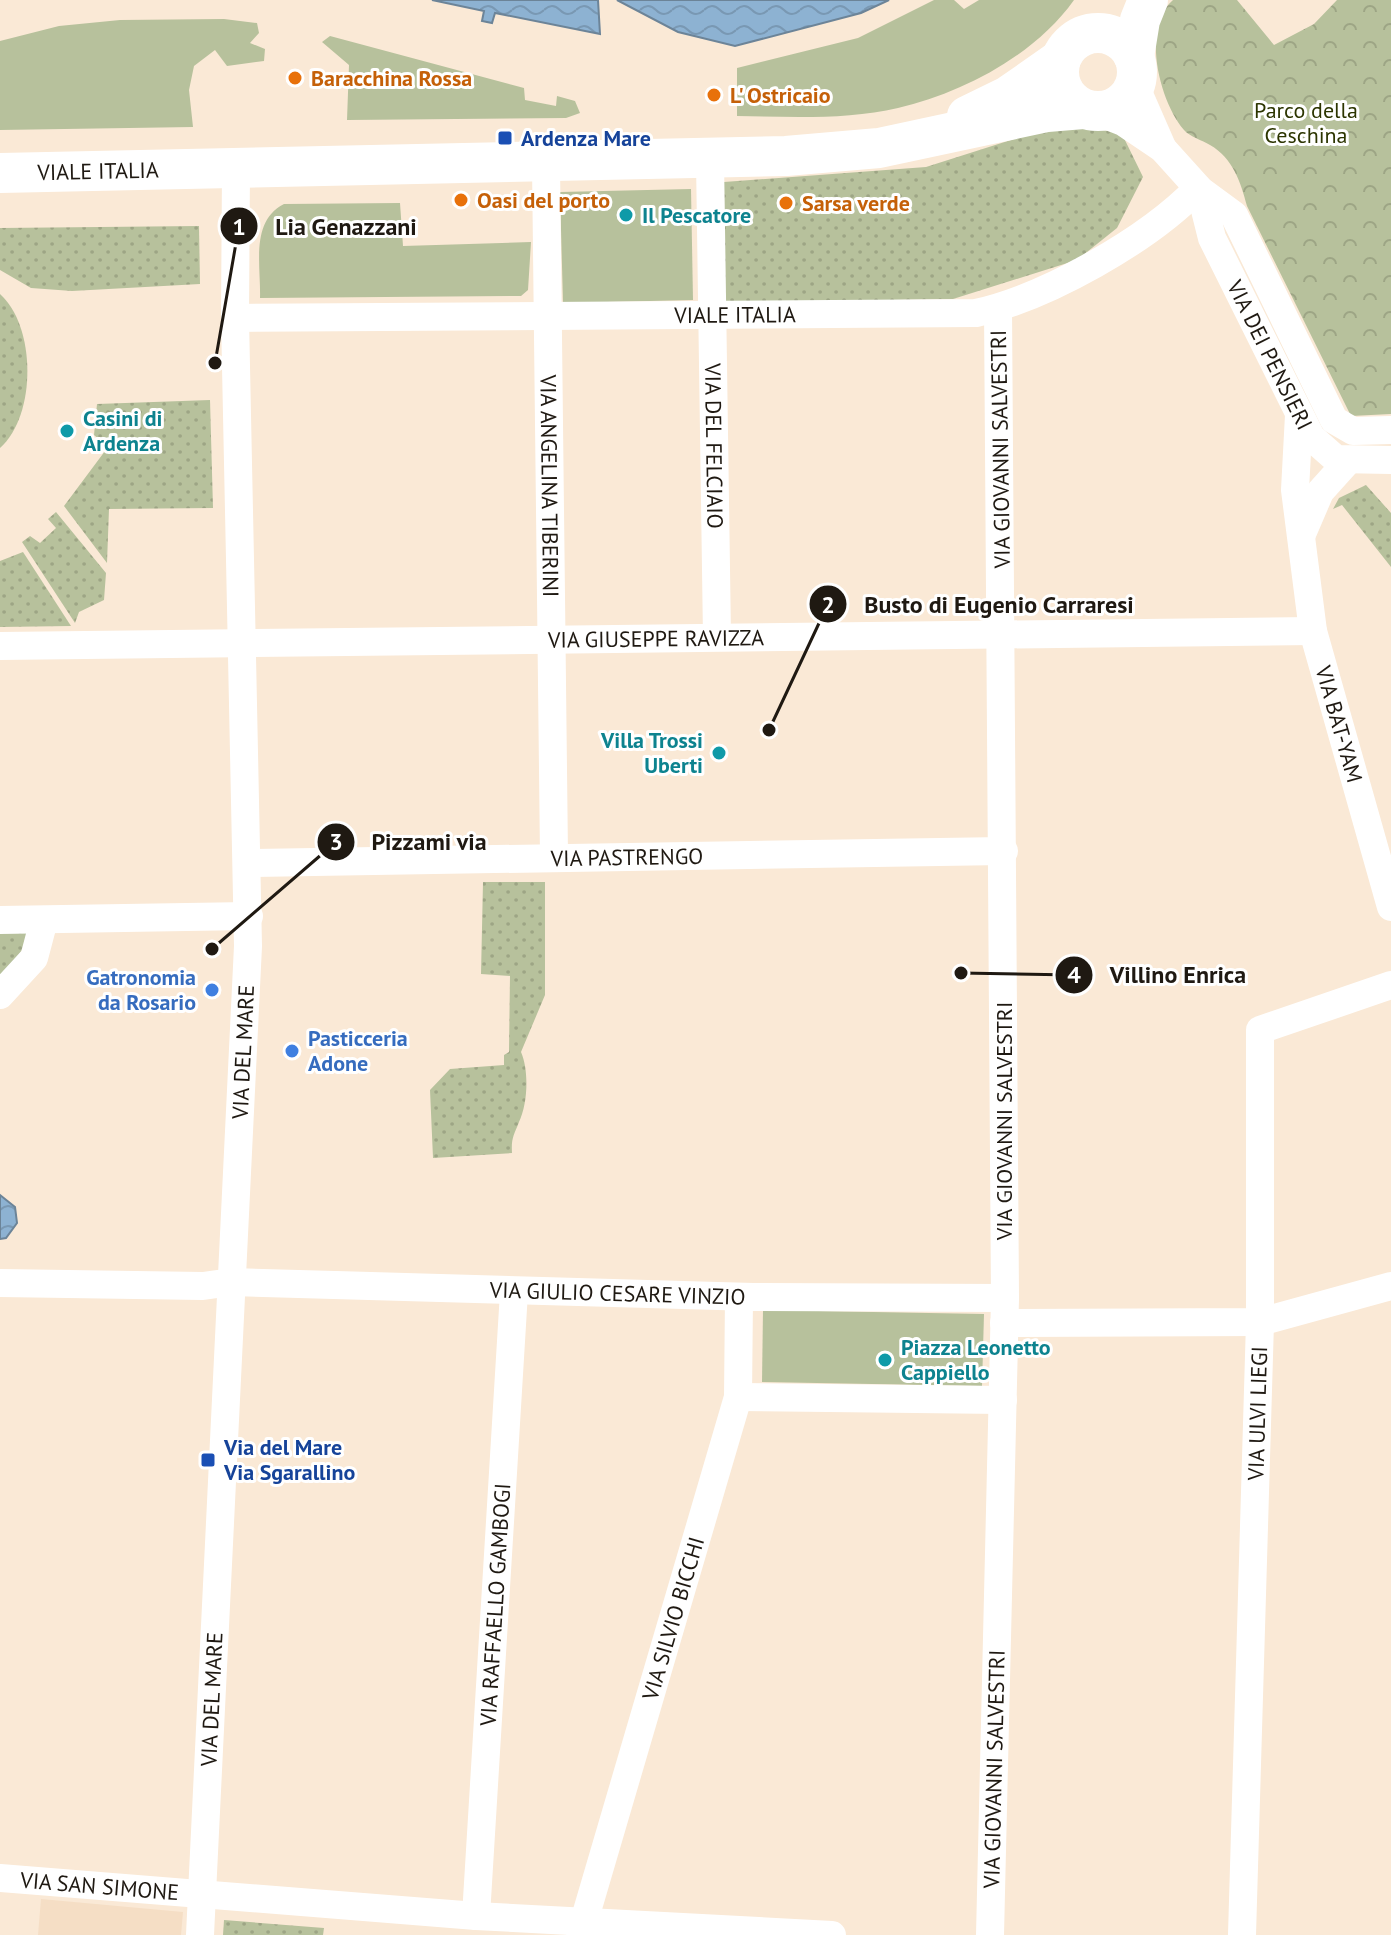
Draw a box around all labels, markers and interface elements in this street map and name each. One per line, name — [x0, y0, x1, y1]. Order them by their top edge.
place label: Baracchina Rossa — [311, 64, 472, 92]
marker: Baracchina Rossa — [286, 69, 304, 87]
place label: L' Ostricaio — [730, 81, 831, 109]
marker: L' Ostricaio — [705, 86, 723, 104]
park label: Parco della Ceschina — [1254, 96, 1358, 149]
place label: Ardenza Mare — [521, 124, 651, 152]
marker: Ardenza Mare — [496, 129, 514, 147]
street label: VIALE ITALIA — [36, 156, 159, 186]
place label: Oasi del porto — [477, 186, 610, 214]
place label: Sarsa verde — [802, 189, 910, 217]
marker: Oasi del porto — [452, 191, 470, 209]
marker: Sarsa verde — [777, 194, 795, 212]
place label: Il Pescatore — [642, 201, 751, 229]
callout: Lia Genazzani — [219, 202, 433, 250]
marker: Il Pescatore — [617, 206, 635, 224]
text: 1 — [232, 211, 246, 242]
text: Lia Genazzani — [275, 211, 417, 242]
street label: VIA DEI PENSIERI — [1221, 275, 1319, 434]
street label: VIALE ITALIA — [673, 300, 796, 329]
street label: VIA GIOVANNI SALVESTRI — [984, 329, 1016, 570]
street label: VIA DEL FELCIAIO — [699, 362, 729, 529]
street label: VIA ANGELINA TIBERINI — [534, 373, 565, 598]
place label: Casini di Ardenza — [83, 404, 162, 457]
marker: Casini di Ardenza — [58, 422, 76, 440]
callout: Busto di Eugenio Carraresi — [808, 580, 1150, 628]
text: 2 — [821, 589, 835, 620]
text: Busto di Eugenio Carraresi — [864, 589, 1134, 620]
street label: VIA GIUSEPPE RAVIZZA — [547, 623, 764, 654]
street label: VIA BAT-YAM — [1309, 662, 1369, 786]
place label: Villa Trossi Uberti — [600, 726, 703, 779]
marker: Villa Trossi Uberti — [710, 744, 728, 762]
callout: Pizzami via — [316, 818, 503, 866]
text: 3 — [329, 826, 343, 857]
text: Pizzami via — [371, 826, 487, 857]
street label: VIA PASTRENGO — [549, 842, 704, 872]
callout: Villino Enrica — [1054, 951, 1262, 999]
text: 4 — [1067, 959, 1081, 990]
text: Villino Enrica — [1109, 959, 1246, 990]
place label: Gatronomia da Rosario — [86, 963, 196, 1016]
marker: Gatronomia da Rosario — [203, 981, 221, 999]
street label: VIA DEL MARE — [226, 984, 260, 1121]
street label: VIA GIOVANNI SALVESTRI — [990, 1002, 1018, 1241]
place label: Pasticceria Adone — [308, 1024, 408, 1077]
marker: Pasticceria Adone — [283, 1042, 301, 1060]
street label: VIA GIULIO CESARE VINZIO — [488, 1275, 746, 1311]
place label: Piazza Leonetto Cappiello — [901, 1333, 1051, 1386]
street label: VIA ULVI LIEGI — [1241, 1346, 1273, 1482]
marker: Piazza Leonetto Cappiello — [876, 1351, 894, 1369]
place label: Via del Mare Via Sgarallino — [223, 1433, 355, 1486]
marker: Via del Mare Via Sgarallino — [199, 1451, 217, 1469]
street label: VIA RAFFAELLO GAMBOGI — [474, 1482, 516, 1728]
street label: VIA SILVIO BICCHI — [635, 1533, 710, 1704]
street label: VIA DEL MARE — [194, 1631, 229, 1768]
street label: VIA GIOVANNI SALVESTRI — [977, 1649, 1011, 1890]
street label: VIA SAN SIMONE — [18, 1866, 180, 1906]

